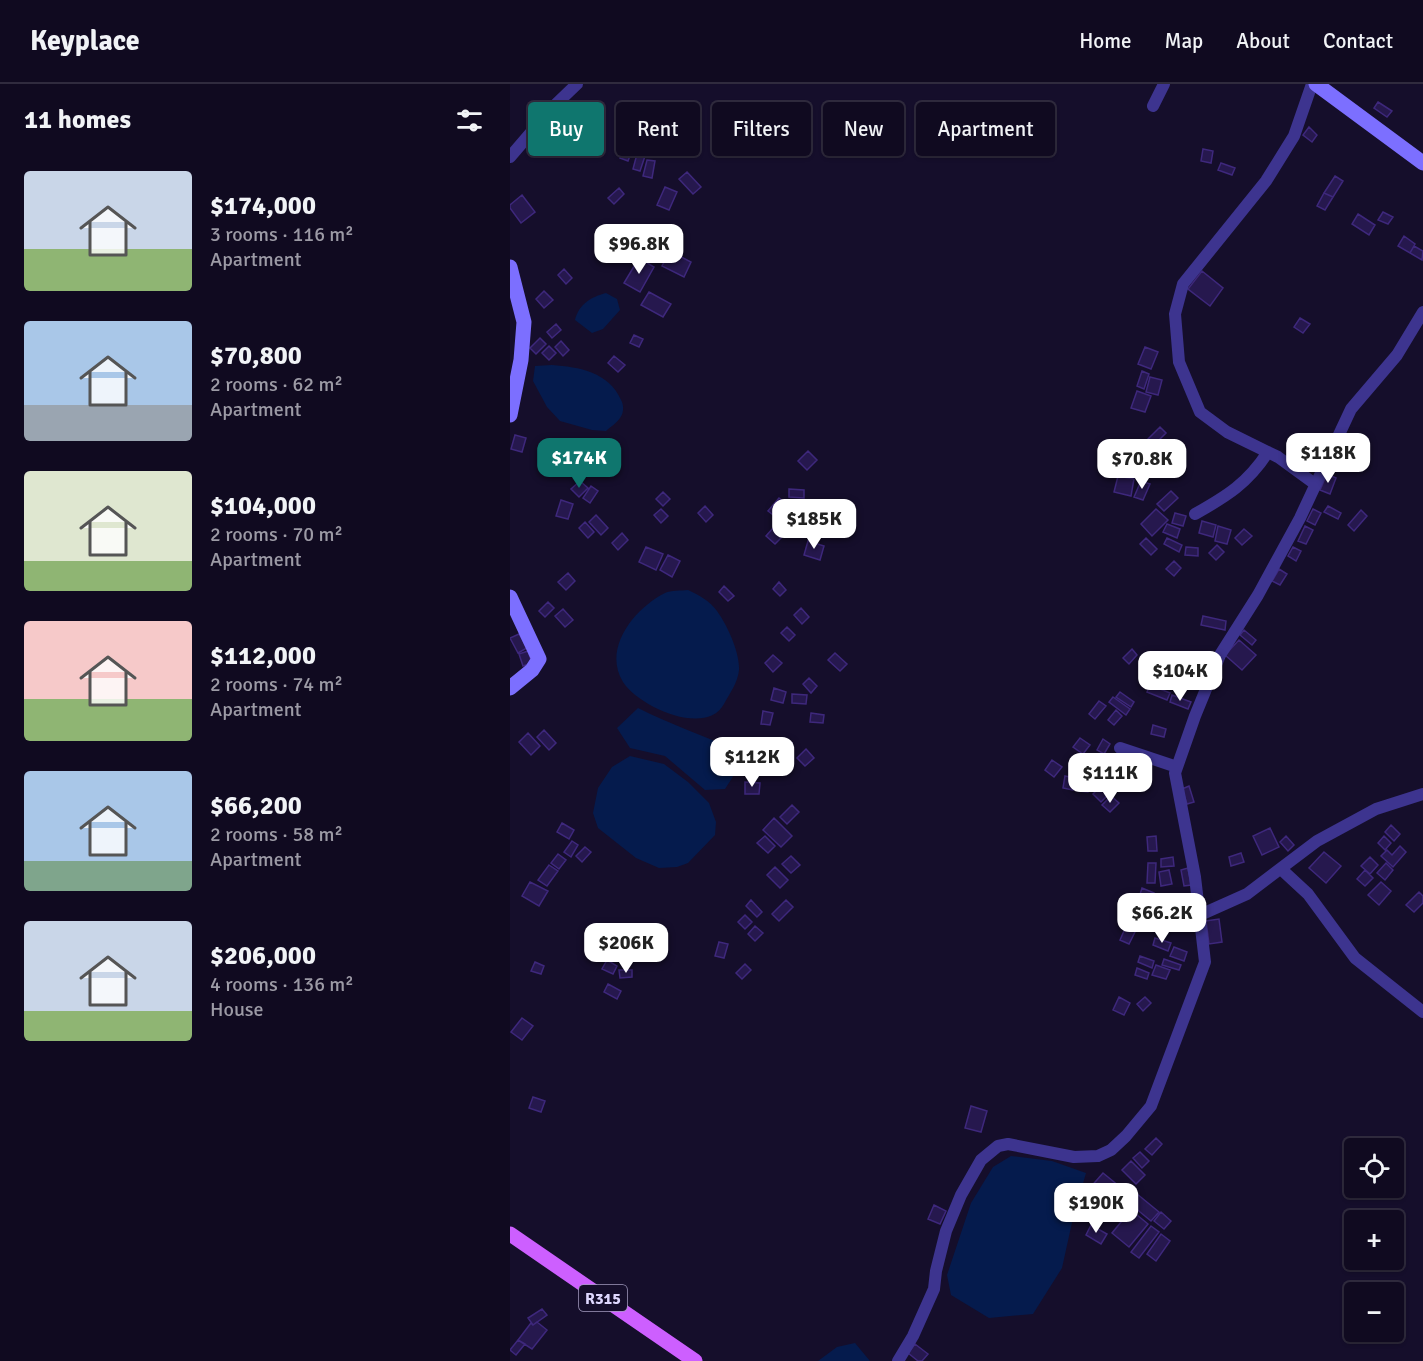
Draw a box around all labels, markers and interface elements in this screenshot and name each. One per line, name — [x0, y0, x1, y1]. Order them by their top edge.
text: Keyplace — [30, 24, 140, 58]
text: Home — [1079, 28, 1132, 54]
text: Map — [1165, 28, 1203, 54]
text: About — [1236, 28, 1290, 54]
text: Contact — [1323, 28, 1393, 54]
chip: Buy — [528, 102, 604, 156]
chip: Rent — [616, 102, 700, 156]
chip: Filters — [712, 102, 811, 156]
chip: New — [823, 102, 904, 156]
chip: Apartment — [916, 102, 1055, 156]
text: 11 homes — [24, 104, 131, 136]
icon: filters — [453, 104, 486, 137]
text: $174,000 — [210, 190, 316, 222]
icon: home — [72, 195, 144, 267]
text: 3 rooms · 116 m² — [210, 222, 354, 247]
pin: $96.8K — [590, 224, 688, 275]
text: $96.8K — [608, 231, 670, 256]
text: Apartment — [210, 247, 302, 272]
text: $70,800 — [210, 340, 302, 372]
icon: home — [72, 345, 144, 417]
text: 2 rooms · 62 m² — [210, 372, 343, 397]
text: Apartment — [210, 397, 302, 422]
pin: $118K — [1286, 433, 1370, 484]
pin: $174K — [537, 438, 621, 489]
pin: $70.8K — [1093, 439, 1191, 490]
text: $118K — [1300, 440, 1356, 465]
text: $174K — [551, 445, 607, 470]
text: $70.8K — [1111, 446, 1173, 471]
text: $104,000 — [210, 490, 316, 522]
icon: home — [72, 495, 144, 567]
pin: $185K — [772, 499, 856, 550]
text: $185K — [786, 506, 842, 531]
text: 2 rooms · 70 m² — [210, 522, 343, 547]
text: Apartment — [210, 547, 302, 572]
text: $112,000 — [210, 640, 316, 672]
icon: home — [72, 645, 144, 717]
pin: $104K — [1138, 651, 1222, 702]
text: $104K — [1152, 658, 1208, 683]
text: 2 rooms · 74 m² — [210, 672, 343, 697]
text: Apartment — [210, 697, 302, 722]
pin: $112K — [710, 737, 794, 788]
text: $112K — [724, 744, 780, 769]
pin: $111K — [1068, 753, 1152, 804]
text: $111K — [1082, 760, 1138, 785]
text: $66,200 — [210, 790, 302, 822]
icon: home — [72, 795, 144, 867]
text: 2 rooms · 58 m² — [210, 822, 343, 847]
text: Apartment — [210, 847, 302, 872]
pin: $66.2K — [1113, 893, 1211, 944]
text: $66.2K — [1131, 900, 1193, 925]
pin: $206K — [584, 923, 668, 974]
text: $206K — [598, 930, 654, 955]
text: $206,000 — [210, 940, 316, 972]
icon: home — [72, 945, 144, 1017]
text: 4 rooms · 136 m² — [210, 972, 354, 997]
text: House — [210, 997, 264, 1022]
map controls — [1344, 1138, 1404, 1342]
button: locate — [1344, 1138, 1404, 1198]
pin: $190K — [1054, 1183, 1138, 1234]
text: $190K — [1068, 1190, 1124, 1215]
button: + — [1344, 1210, 1404, 1270]
button: − — [1344, 1282, 1404, 1342]
road number: R315 — [579, 1285, 627, 1311]

